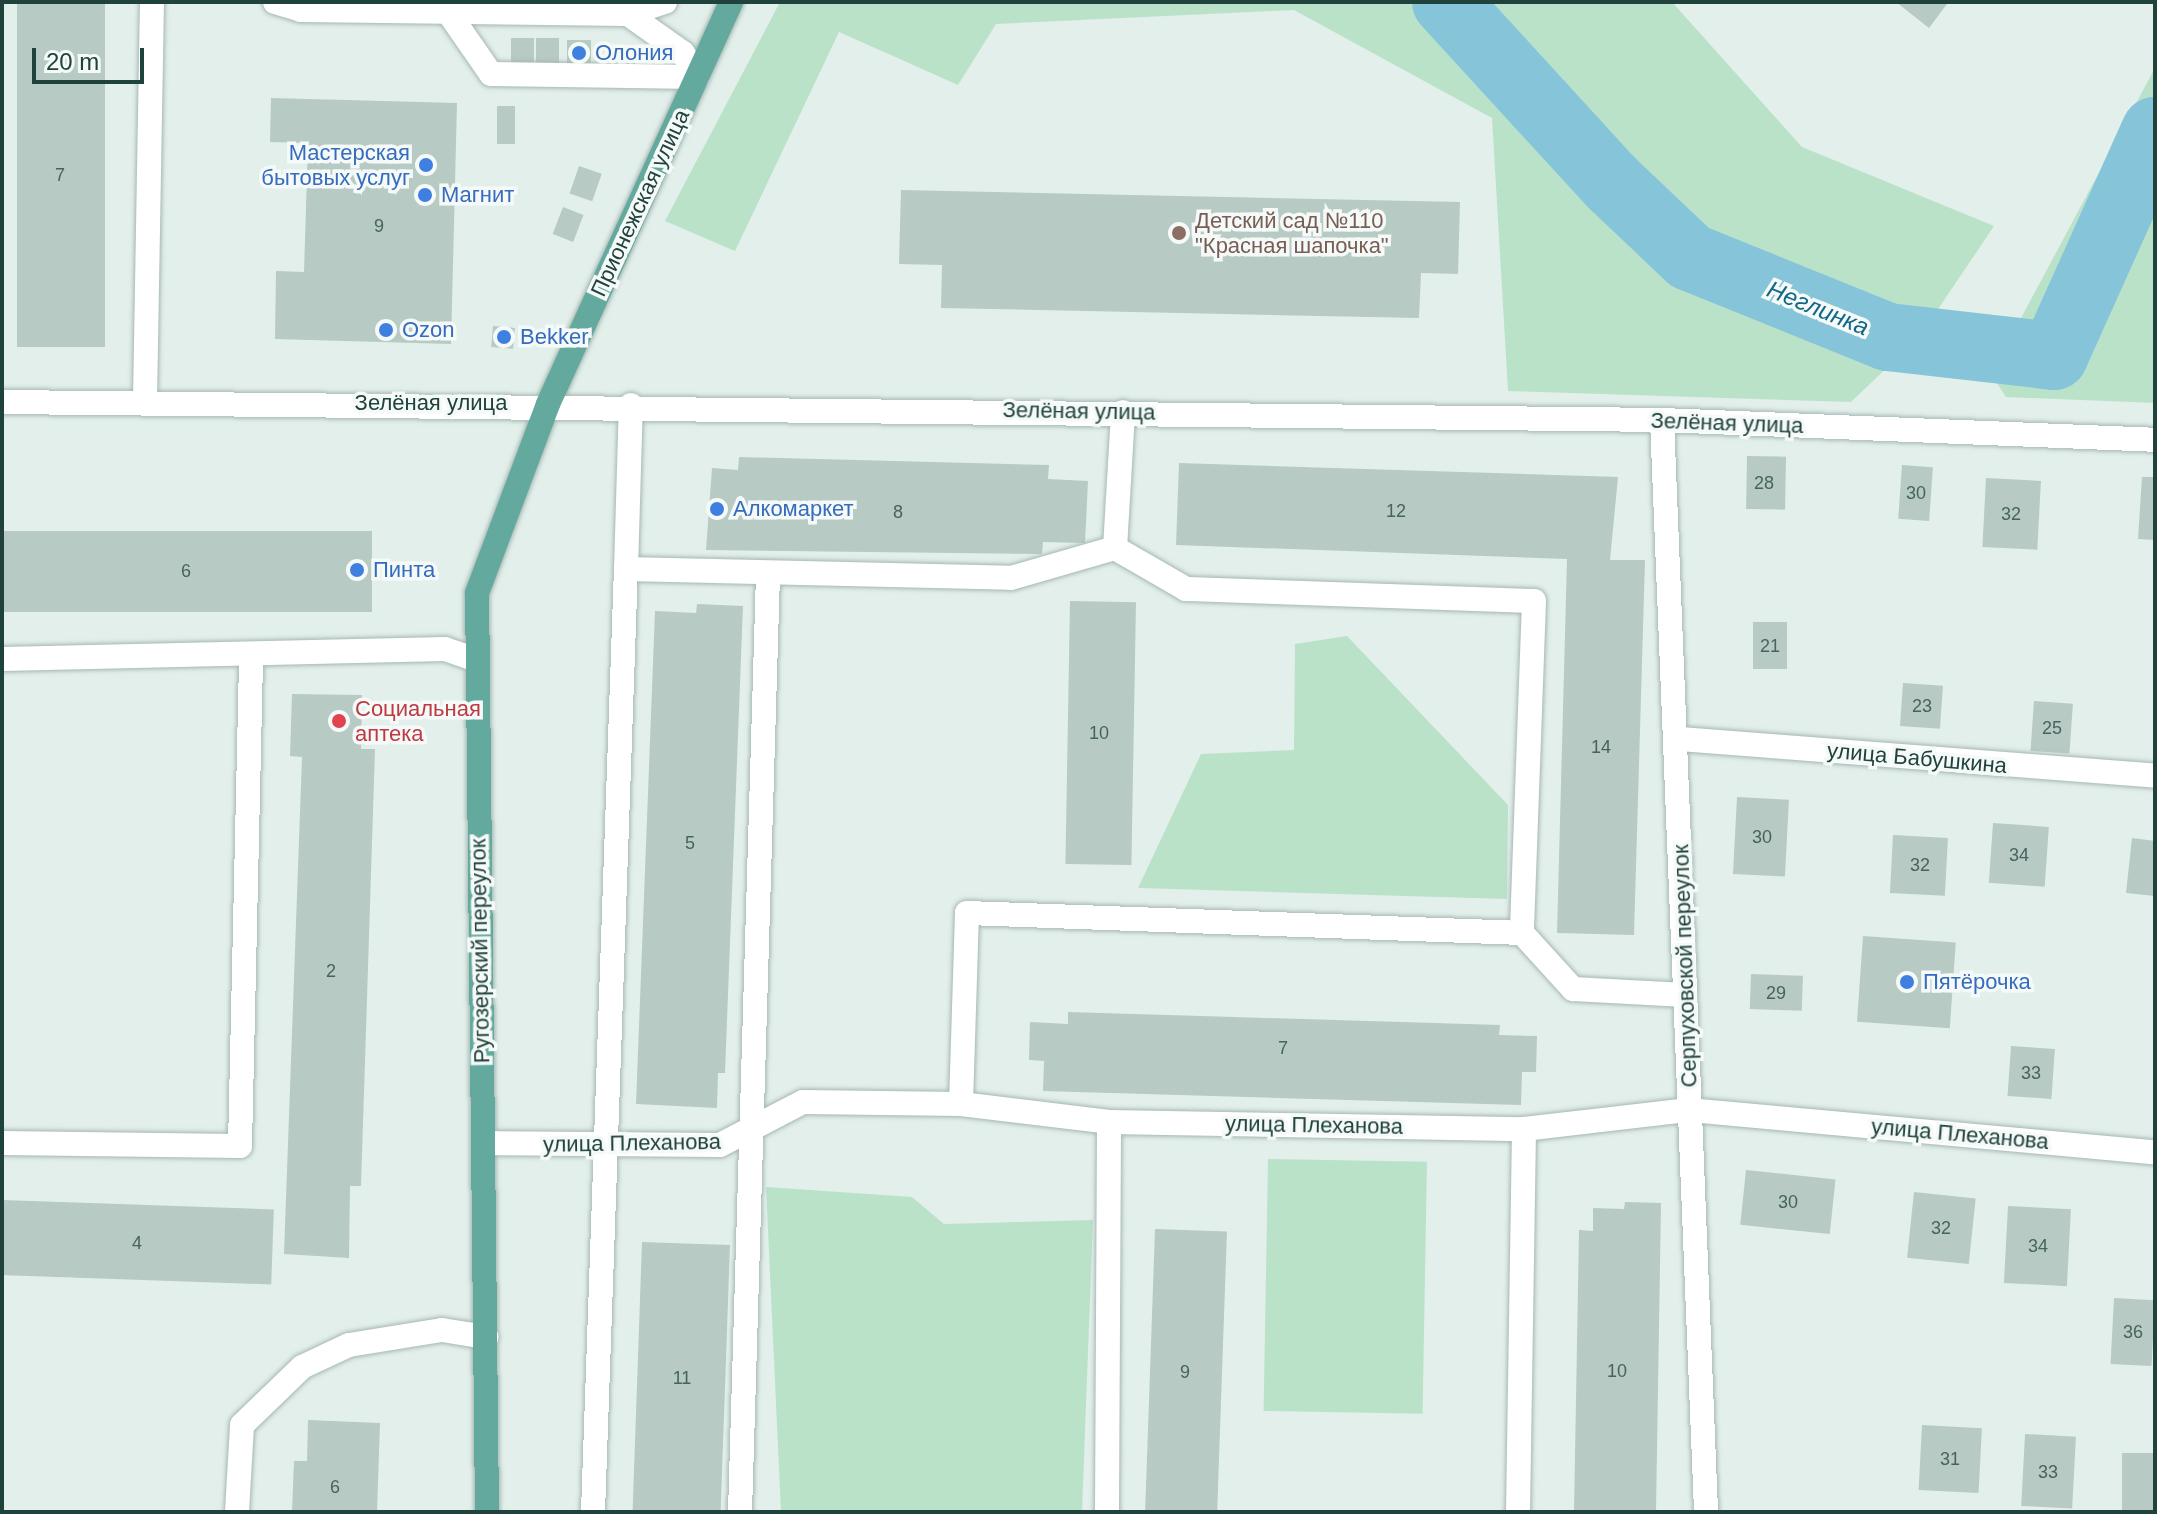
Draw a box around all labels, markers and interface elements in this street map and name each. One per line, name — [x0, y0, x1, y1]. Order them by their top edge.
scale bar — [36, 32, 148, 82]
place label: Олония — [595, 40, 674, 66]
marker: Олония — [570, 44, 588, 62]
text: 20 m — [46, 48, 99, 75]
street label: Прионежская улица — [585, 105, 695, 301]
place label: Мастерская бытовых услуг — [261, 139, 410, 190]
marker: Мастерская бытовых услуг — [417, 156, 435, 174]
house number: 7 — [55, 164, 65, 186]
place label: Магнит — [441, 182, 514, 208]
marker: Магнит — [416, 186, 434, 204]
place label: Детский сад №110 "Красная шапочка" — [1195, 207, 1389, 258]
house number: 9 — [374, 215, 384, 237]
marker: Детский сад №110 "Красная шапочка" — [1170, 224, 1188, 242]
water label: Неглинка — [1763, 275, 1873, 341]
place label: Ozon — [402, 317, 455, 343]
marker: Ozon — [377, 321, 395, 339]
place label: Bekker — [520, 324, 588, 350]
marker: Bekker — [495, 328, 513, 346]
street label: Зелёная улица — [355, 390, 507, 416]
street label: Зелёная улица — [1002, 396, 1156, 426]
street label: Зелёная улица — [1650, 407, 1804, 439]
house number: 28 — [1754, 472, 1774, 494]
house number: 30 — [1906, 482, 1926, 504]
place label: Алкомаркет — [733, 496, 854, 522]
marker: Алкомаркет — [708, 500, 726, 518]
house number: 12 — [1386, 500, 1406, 522]
house number: 8 — [893, 501, 903, 523]
house number: 32 — [2001, 503, 2021, 525]
place label: Пинта — [373, 557, 435, 583]
house number: 6 — [181, 560, 191, 582]
marker: Пинта — [348, 561, 366, 579]
house number: 21 — [1760, 635, 1780, 657]
place label: Социальная аптека — [355, 695, 481, 746]
house number: 23 — [1912, 695, 1932, 717]
marker: Социальная аптека — [330, 712, 348, 730]
house number: 25 — [2042, 717, 2062, 739]
house number: 10 — [1089, 722, 1109, 744]
house number: 14 — [1591, 736, 1611, 758]
street label: улица Бабушкина — [1826, 737, 2008, 779]
house number: 30 — [1752, 826, 1772, 848]
house number: 5 — [685, 832, 695, 854]
street label: Ругозерский переулок — [465, 838, 495, 1064]
street label: Серпуховской переулок — [1668, 844, 1702, 1088]
house number: 34 — [2009, 844, 2029, 866]
house number: 32 — [1910, 854, 1930, 876]
house number: 2 — [326, 960, 336, 982]
place label: Пятёрочка — [1923, 969, 2031, 995]
marker: Пятёрочка — [1898, 973, 1916, 991]
house number: 29 — [1766, 982, 1786, 1004]
house number: 7 — [1278, 1037, 1288, 1059]
house number: 33 — [2021, 1062, 2041, 1084]
street label: улица Плеханова — [1225, 1110, 1403, 1140]
street label: улица Плеханова — [1870, 1113, 2050, 1155]
street label: улица Плеханова — [543, 1128, 721, 1158]
house number: 30 — [1778, 1191, 1798, 1213]
house number: 32 — [1931, 1217, 1951, 1239]
house number: 4 — [132, 1232, 142, 1254]
house number: 34 — [2028, 1235, 2048, 1257]
house number: 36 — [2123, 1321, 2143, 1343]
house number: 10 — [1607, 1360, 1627, 1382]
house number: 9 — [1180, 1361, 1190, 1383]
house number: 11 — [673, 1367, 691, 1389]
house number: 31 — [1940, 1448, 1960, 1470]
house number: 33 — [2038, 1461, 2058, 1483]
house number: 6 — [330, 1476, 340, 1498]

